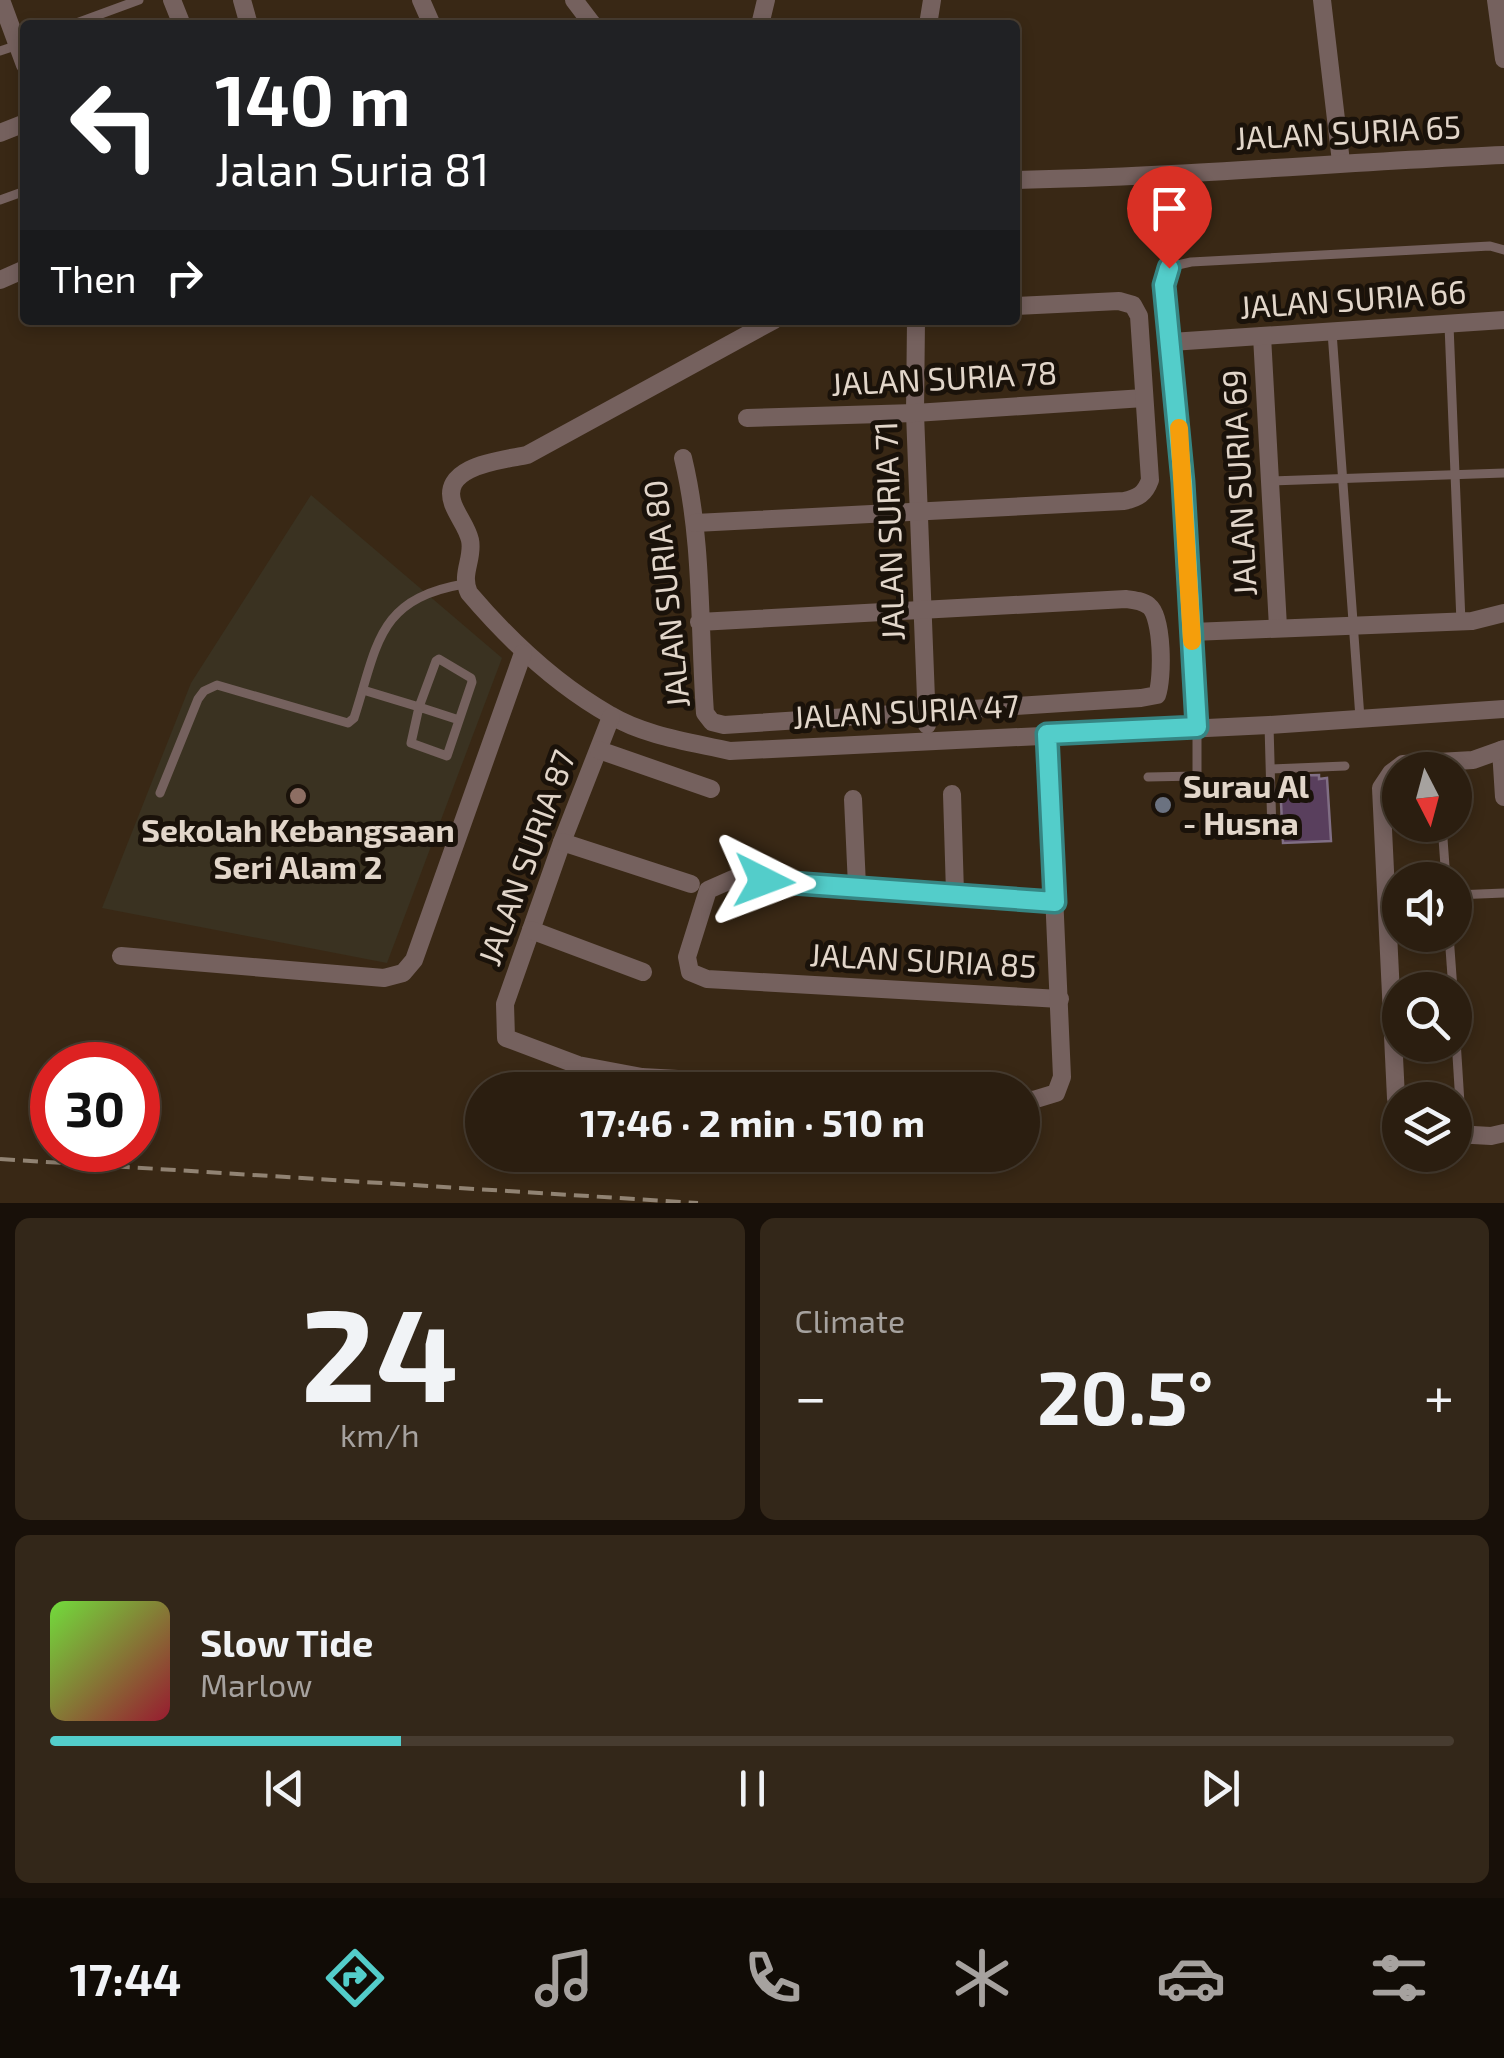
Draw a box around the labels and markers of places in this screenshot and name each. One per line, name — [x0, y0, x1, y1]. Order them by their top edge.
pin — [1127, 166, 1212, 269]
place label: Surau Al - Husna — [1183, 766, 1310, 841]
marker: Sekolah Kebangsaan Seri Alam 2 — [287, 785, 309, 807]
marker: Surau Al - Husna — [1152, 794, 1174, 816]
place label: Sekolah Kebangsaan Seri Alam 2 — [141, 810, 455, 885]

